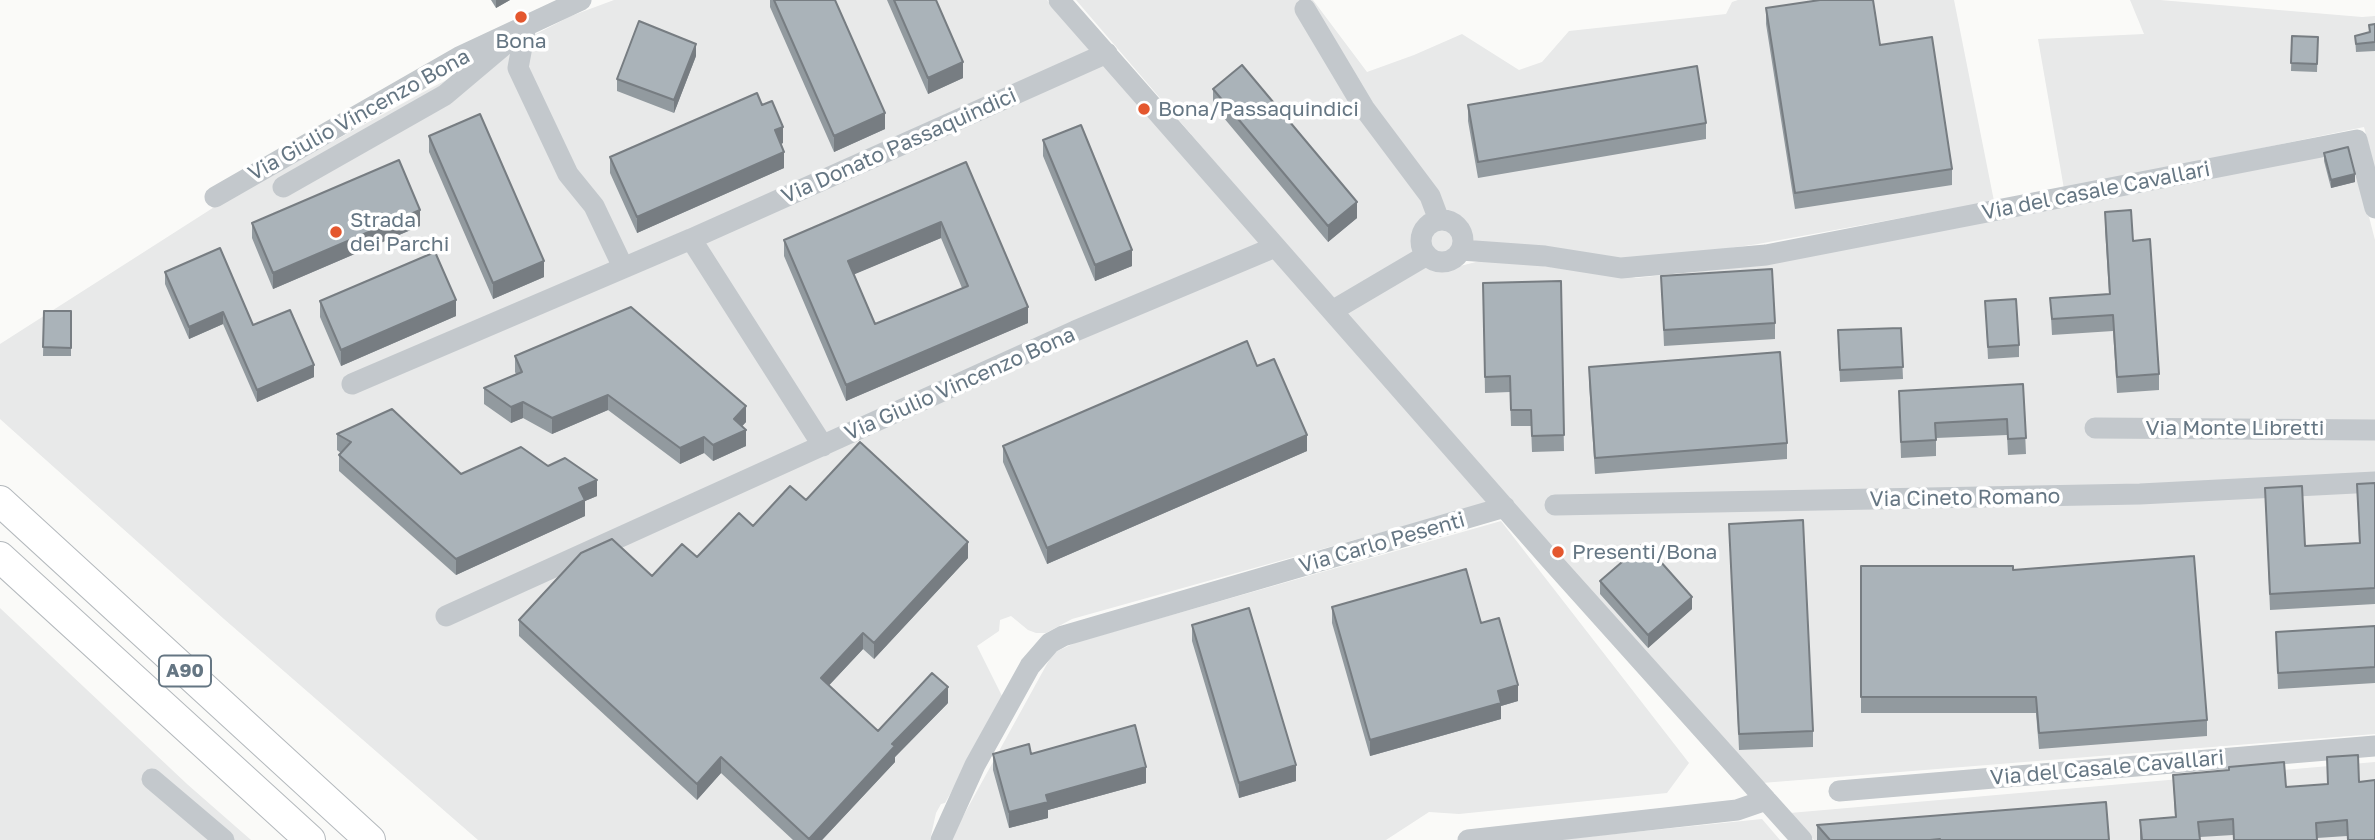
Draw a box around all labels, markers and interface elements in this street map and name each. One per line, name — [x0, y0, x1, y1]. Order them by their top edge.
marker: Bona — [513, 9, 529, 25]
place label: Bona — [495, 28, 547, 54]
street label: Via Giulio Vincenzo Bona — [244, 44, 474, 186]
street label: Via Donato Passaquindici — [778, 83, 1020, 209]
place label: Bona/Passaquindici — [1158, 96, 1359, 122]
marker: Bona/Passaquindici — [1136, 101, 1152, 117]
street label: Via del casale Cavallari — [1980, 157, 2212, 225]
place label: Strada dei Parchi — [350, 207, 449, 257]
marker: Strada dei Parchi — [328, 224, 344, 240]
street label: Via Giulio Vincenzo Bona — [841, 322, 1079, 446]
street label: Via Monte Libretti — [2146, 415, 2324, 441]
street label: Via Cineto Romano — [1869, 484, 2061, 512]
street label: Via Carlo Pesenti — [1296, 507, 1468, 579]
place label: Presenti/Bona — [1572, 539, 1717, 565]
marker: Presenti/Bona — [1550, 544, 1566, 560]
road number: A90 — [159, 656, 211, 686]
street label: Via del Casale Cavallari — [1989, 745, 2225, 791]

